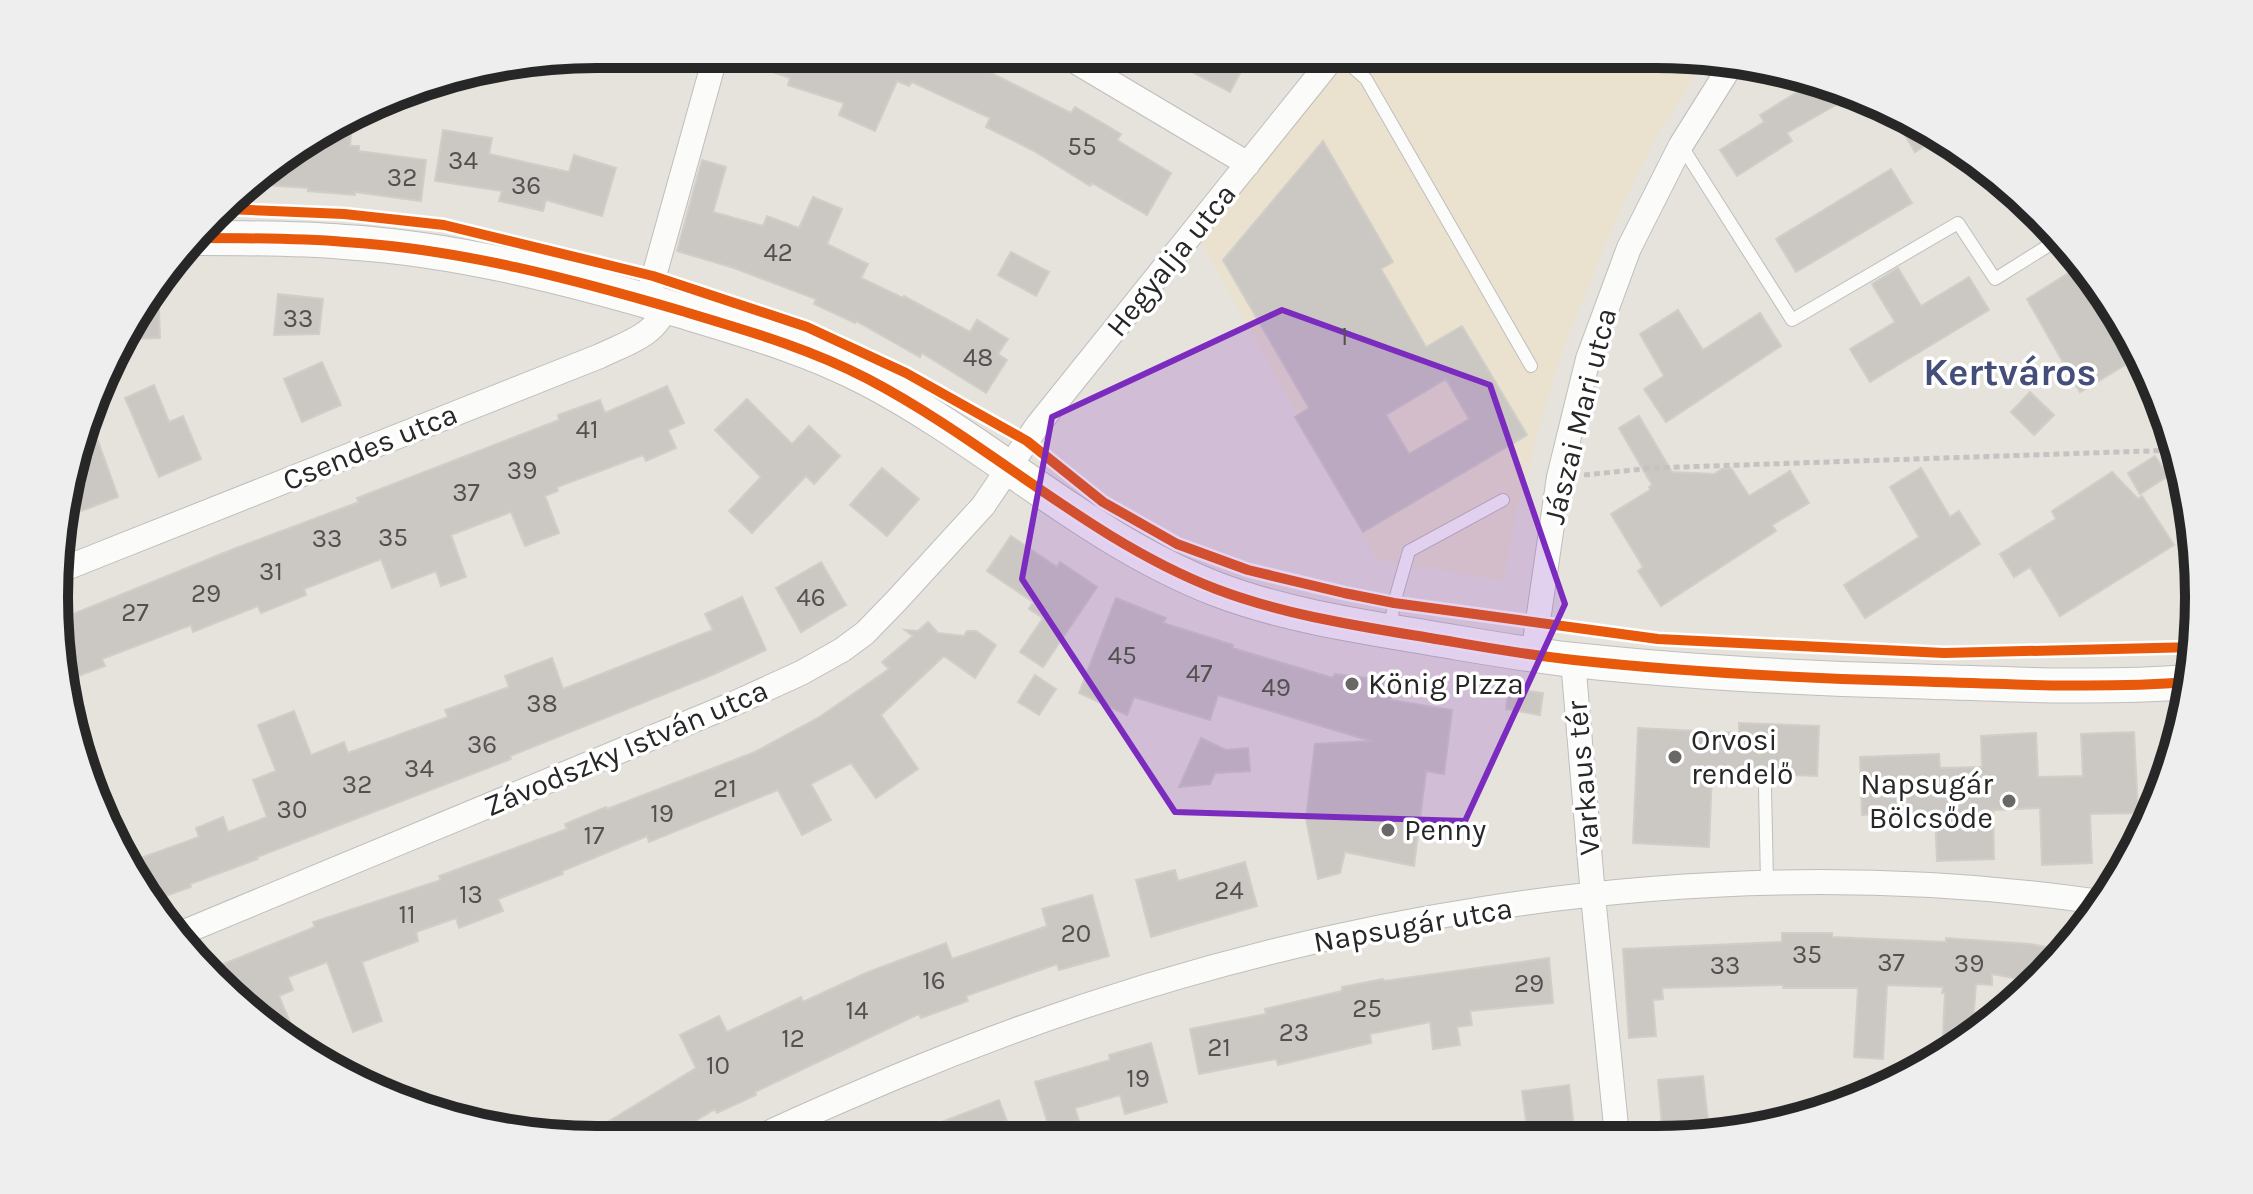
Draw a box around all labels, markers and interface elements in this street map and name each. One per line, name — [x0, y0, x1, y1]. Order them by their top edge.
house number: 55 — [1067, 131, 1097, 162]
house number: 34 — [448, 145, 478, 176]
house number: 32 — [387, 162, 417, 193]
house number: 36 — [511, 170, 541, 201]
street label: Hegyalja utca — [1098, 176, 1244, 344]
house number: 42 — [763, 237, 793, 268]
house number: 33 — [283, 303, 313, 334]
street label: Jászai Mari utca — [1536, 304, 1624, 528]
house number: 1 — [1340, 321, 1348, 352]
house number: 48 — [963, 342, 993, 373]
district label: Kertváros — [1923, 350, 2097, 395]
street label: Csendes utca — [277, 396, 463, 498]
house number: 41 — [575, 414, 599, 445]
house number: 39 — [507, 455, 537, 486]
house number: 37 — [452, 477, 480, 508]
house number: 35 — [378, 522, 408, 553]
house number: 33 — [312, 523, 342, 554]
house number: 31 — [259, 556, 283, 587]
house number: 29 — [191, 578, 221, 609]
house number: 46 — [796, 582, 826, 613]
house number: 27 — [121, 597, 149, 628]
house number: 45 — [1107, 640, 1137, 671]
house number: 47 — [1186, 658, 1212, 689]
place label: König PIzza — [1368, 666, 1524, 702]
street label: Závodszky István utca — [479, 672, 773, 824]
house number: 49 — [1261, 672, 1291, 703]
marker: König PIzza — [1343, 675, 1361, 693]
house number: 38 — [526, 688, 558, 719]
street label: Varkaus tér — [1558, 699, 1608, 857]
place label: Orvosi rendelő — [1691, 722, 1793, 792]
house number: 36 — [467, 729, 497, 760]
marker: Orvosi rendelő — [1666, 748, 1684, 766]
house number: 34 — [404, 753, 434, 784]
place label: Napsugár Bölcsőde — [1860, 766, 1993, 836]
house number: 32 — [342, 769, 372, 800]
house number: 21 — [713, 773, 737, 804]
marker: Napsugár Bölcsőde — [2000, 792, 2018, 810]
house number: 30 — [277, 794, 307, 825]
house number: 19 — [650, 798, 674, 829]
place label: Penny — [1404, 812, 1486, 848]
house number: 17 — [584, 820, 604, 851]
marker: Penny — [1379, 821, 1397, 839]
house number: 24 — [1214, 875, 1244, 906]
house number: 13 — [459, 879, 483, 910]
street label: Napsugár utca — [1311, 890, 1515, 960]
house number: 11 — [398, 899, 416, 930]
house number: 20 — [1061, 918, 1091, 949]
house number: 35 — [1792, 939, 1822, 970]
house number: 37 — [1877, 947, 1905, 978]
house number: 39 — [1954, 948, 1984, 979]
house number: 33 — [1710, 950, 1740, 981]
house number: 16 — [922, 965, 946, 996]
house number: 29 — [1514, 968, 1544, 999]
house number: 25 — [1352, 993, 1382, 1024]
house number: 14 — [845, 995, 869, 1026]
house number: 23 — [1279, 1017, 1309, 1048]
house number: 12 — [781, 1023, 805, 1054]
house number: 21 — [1207, 1032, 1231, 1063]
house number: 10 — [706, 1050, 730, 1081]
house number: 19 — [1126, 1063, 1150, 1094]

